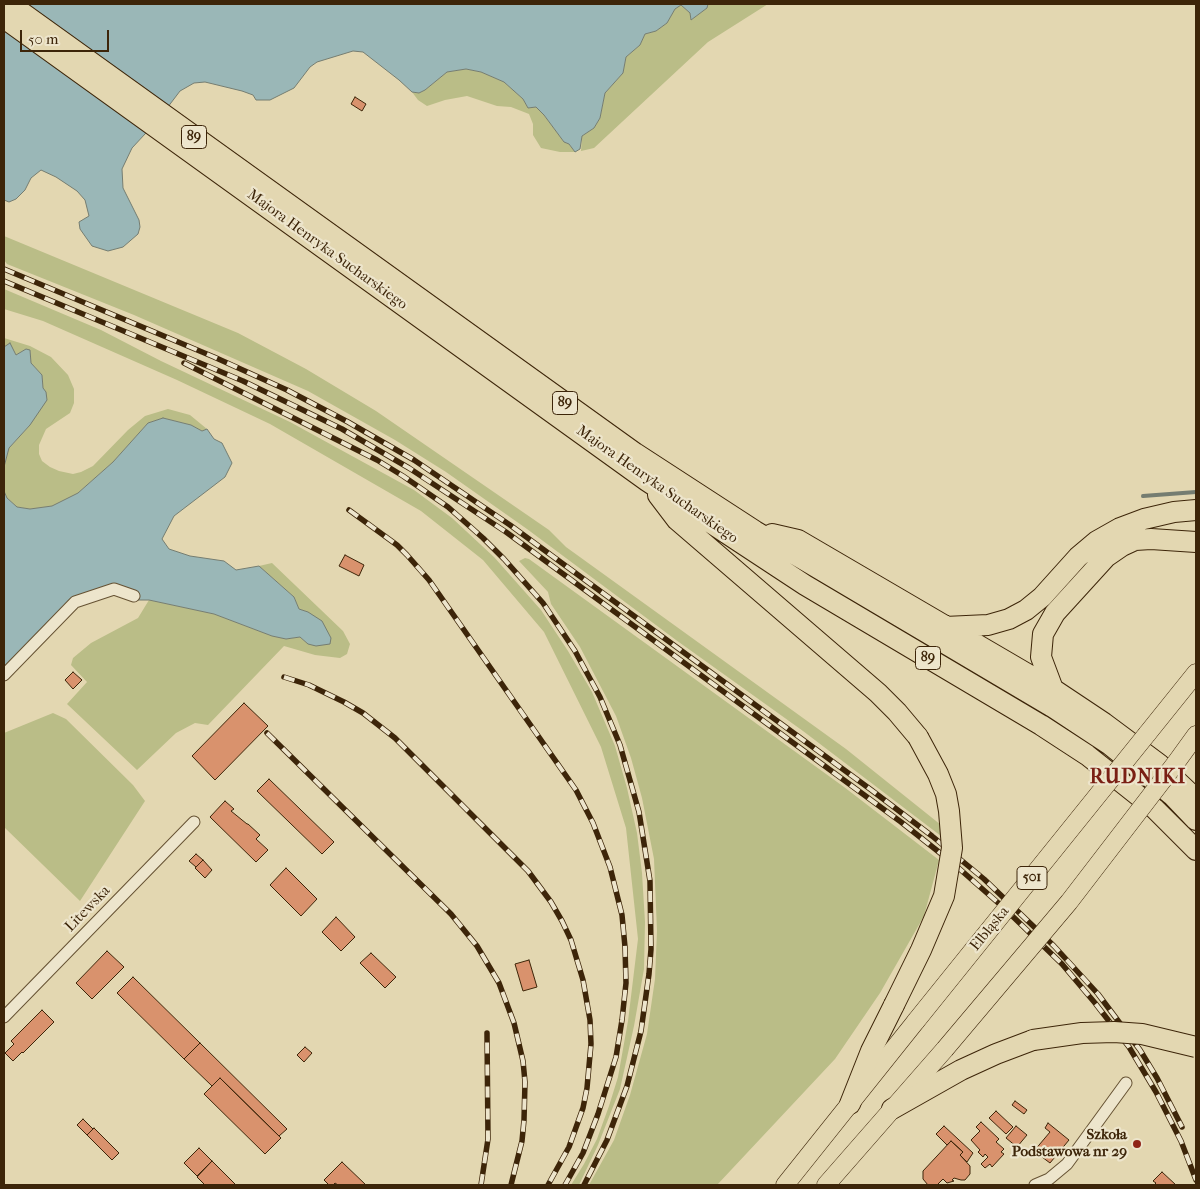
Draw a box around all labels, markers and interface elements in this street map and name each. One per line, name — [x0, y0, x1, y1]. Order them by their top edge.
scale bar — [22, 20, 111, 52]
text: 50 m — [28, 30, 58, 48]
road number: 89 — [182, 125, 206, 148]
street label: Majora Henryka Sucharskiego — [243, 186, 411, 314]
road number: 89 — [552, 392, 578, 414]
street label: Majora Henryka Sucharskiego — [573, 422, 741, 548]
road number: 89 — [916, 646, 940, 670]
district label: RUDNIKI — [1089, 766, 1187, 790]
road number: 501 — [1017, 866, 1047, 890]
street label: Litewska — [62, 882, 114, 936]
street label: Elbląska — [967, 903, 1013, 955]
place label: Szkoła Podstawowa nr 29 — [1012, 1126, 1127, 1161]
marker: Szkoła Podstawowa nr 29 — [1131, 1138, 1143, 1150]

